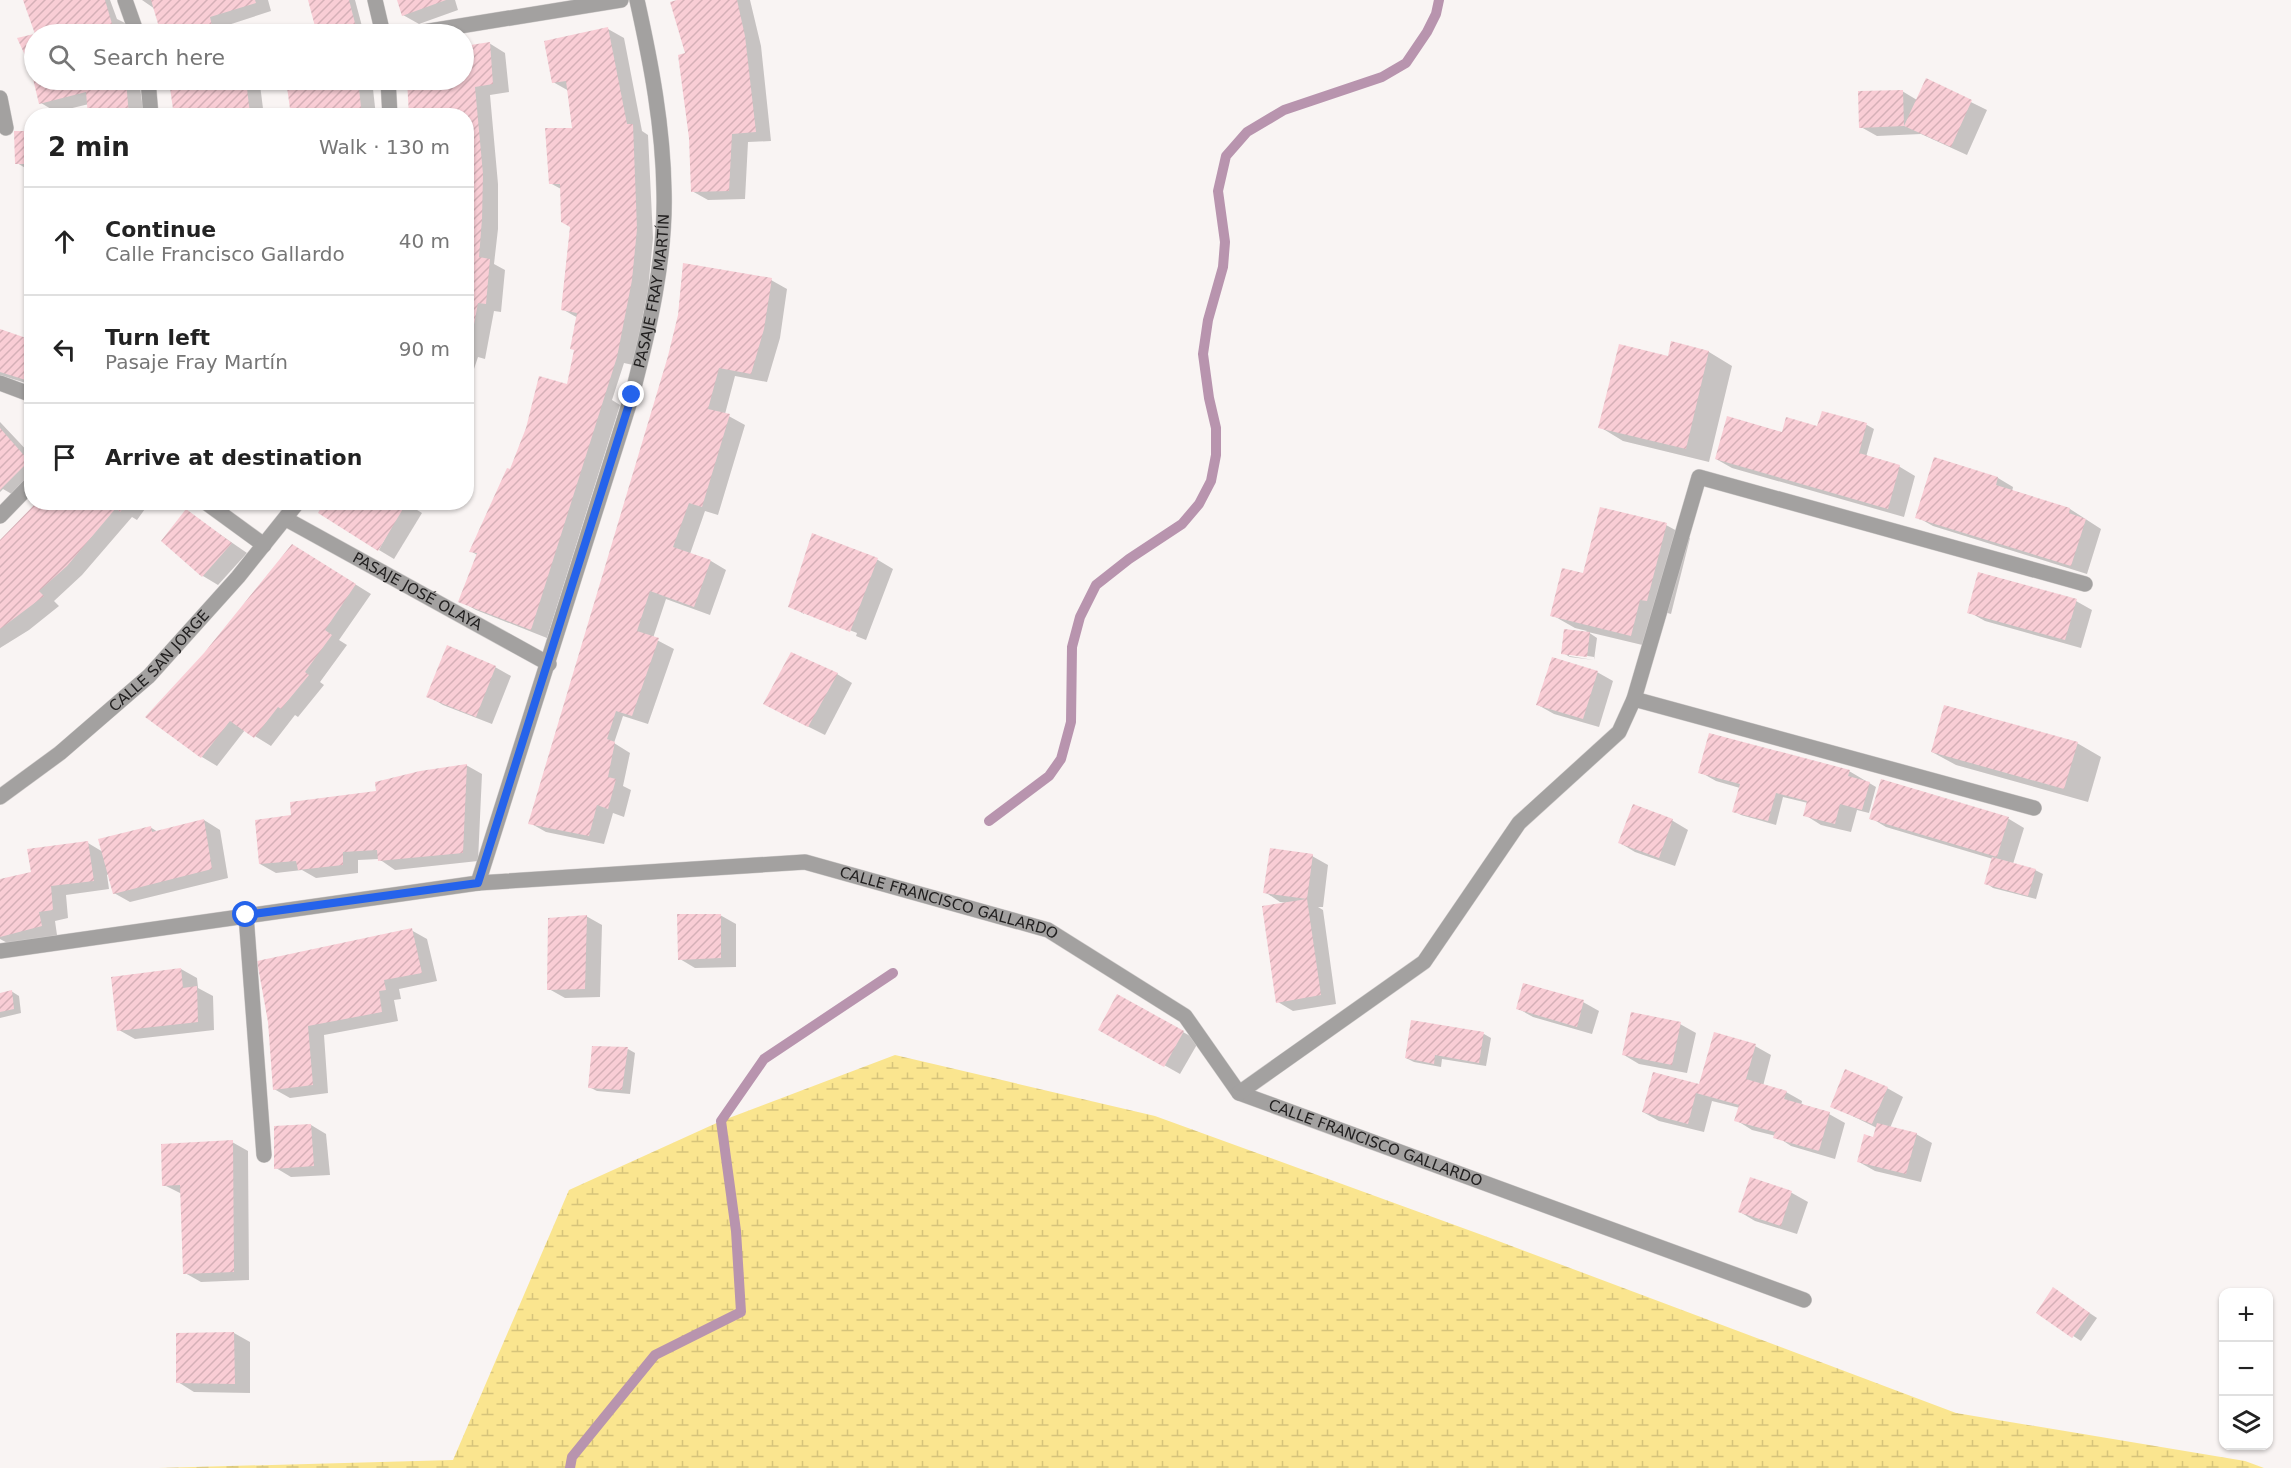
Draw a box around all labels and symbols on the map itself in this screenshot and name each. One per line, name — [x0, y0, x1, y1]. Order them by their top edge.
street label: PASAJE FRAY MARTÍN — [630, 213, 673, 370]
route end — [618, 381, 644, 407]
street label: PASAJE JOSÉ OLAYA — [349, 549, 486, 635]
street label: CALLE SAN JORGE — [105, 606, 213, 715]
street label: CALLE FRANCISCO GALLARDO — [838, 863, 1062, 943]
route start — [232, 901, 258, 927]
street label: CALLE FRANCISCO GALLARDO — [1266, 1096, 1485, 1190]

